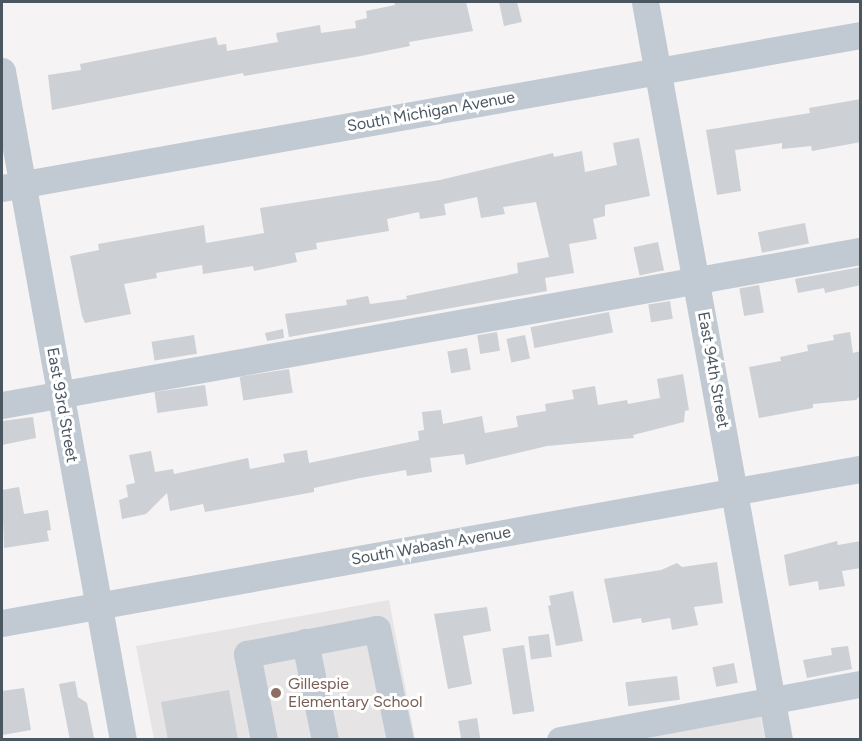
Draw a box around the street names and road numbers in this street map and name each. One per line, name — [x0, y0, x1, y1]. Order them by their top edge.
street label: South Michigan Avenue — [346, 88, 516, 136]
street label: East 94th Street — [693, 310, 733, 430]
street label: East 93rd Street — [42, 346, 82, 464]
street label: South Wabash Avenue — [350, 522, 512, 570]

